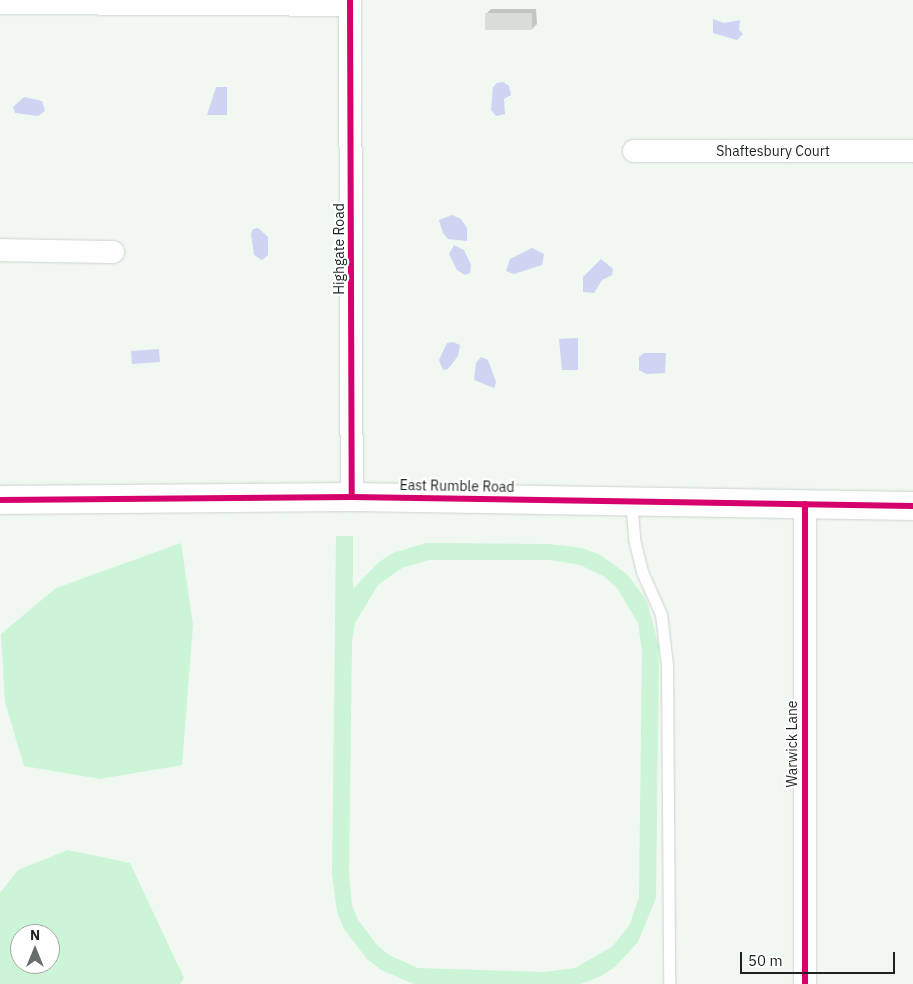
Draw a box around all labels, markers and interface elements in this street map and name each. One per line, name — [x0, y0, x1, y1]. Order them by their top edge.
street label: Shaftesbury Court — [716, 143, 830, 159]
street label: Highgate Road — [331, 203, 347, 295]
street label: East Rumble Road — [399, 477, 515, 495]
street label: Warwick Lane — [784, 700, 800, 788]
north arrow — [10, 924, 60, 974]
text: N — [30, 926, 40, 944]
scale bar — [743, 942, 898, 974]
text: 50 m — [748, 951, 783, 970]

